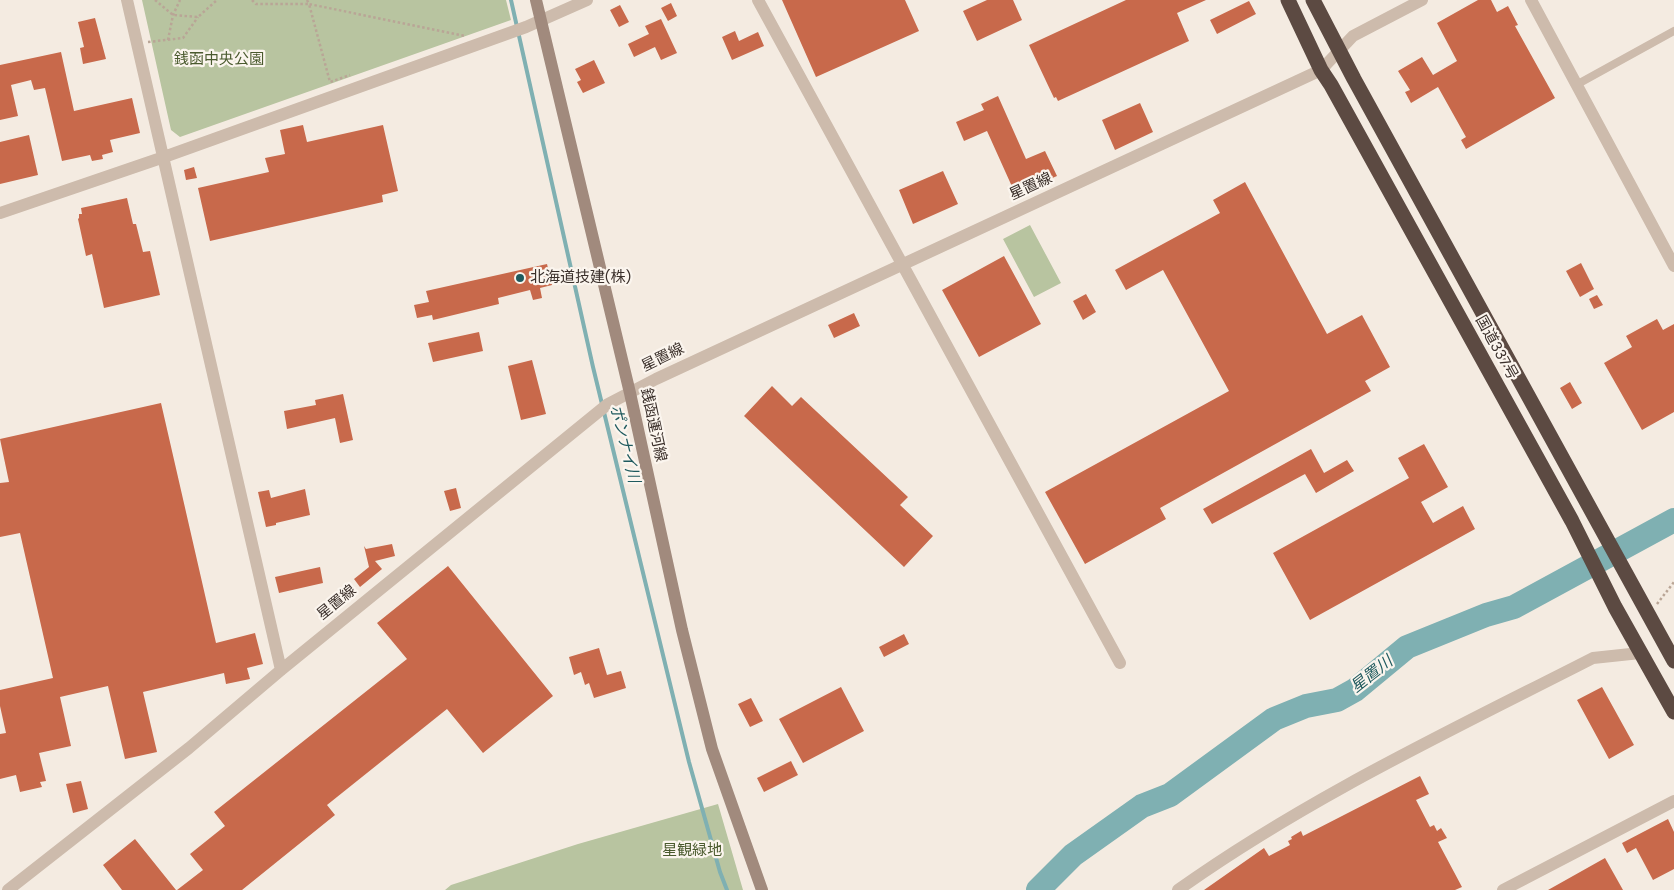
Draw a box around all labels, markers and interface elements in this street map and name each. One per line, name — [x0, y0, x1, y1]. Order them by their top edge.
park label: 銭函中央公園 — [174, 51, 264, 69]
street label: 星置線 — [1007, 169, 1055, 205]
place label: 北海道技建(株) — [530, 269, 631, 287]
marker: 北海道技建(株) — [514, 272, 526, 284]
street label: 国道337号 — [1471, 313, 1521, 383]
street label: 星置線 — [639, 340, 687, 376]
street label: 銭函運河線 — [636, 386, 670, 464]
water label: ポンナイ川 — [605, 403, 643, 485]
street label: 星置線 — [314, 582, 360, 624]
water label: 星置川 — [1347, 653, 1397, 697]
park label: 星観緑地 — [662, 842, 722, 860]

